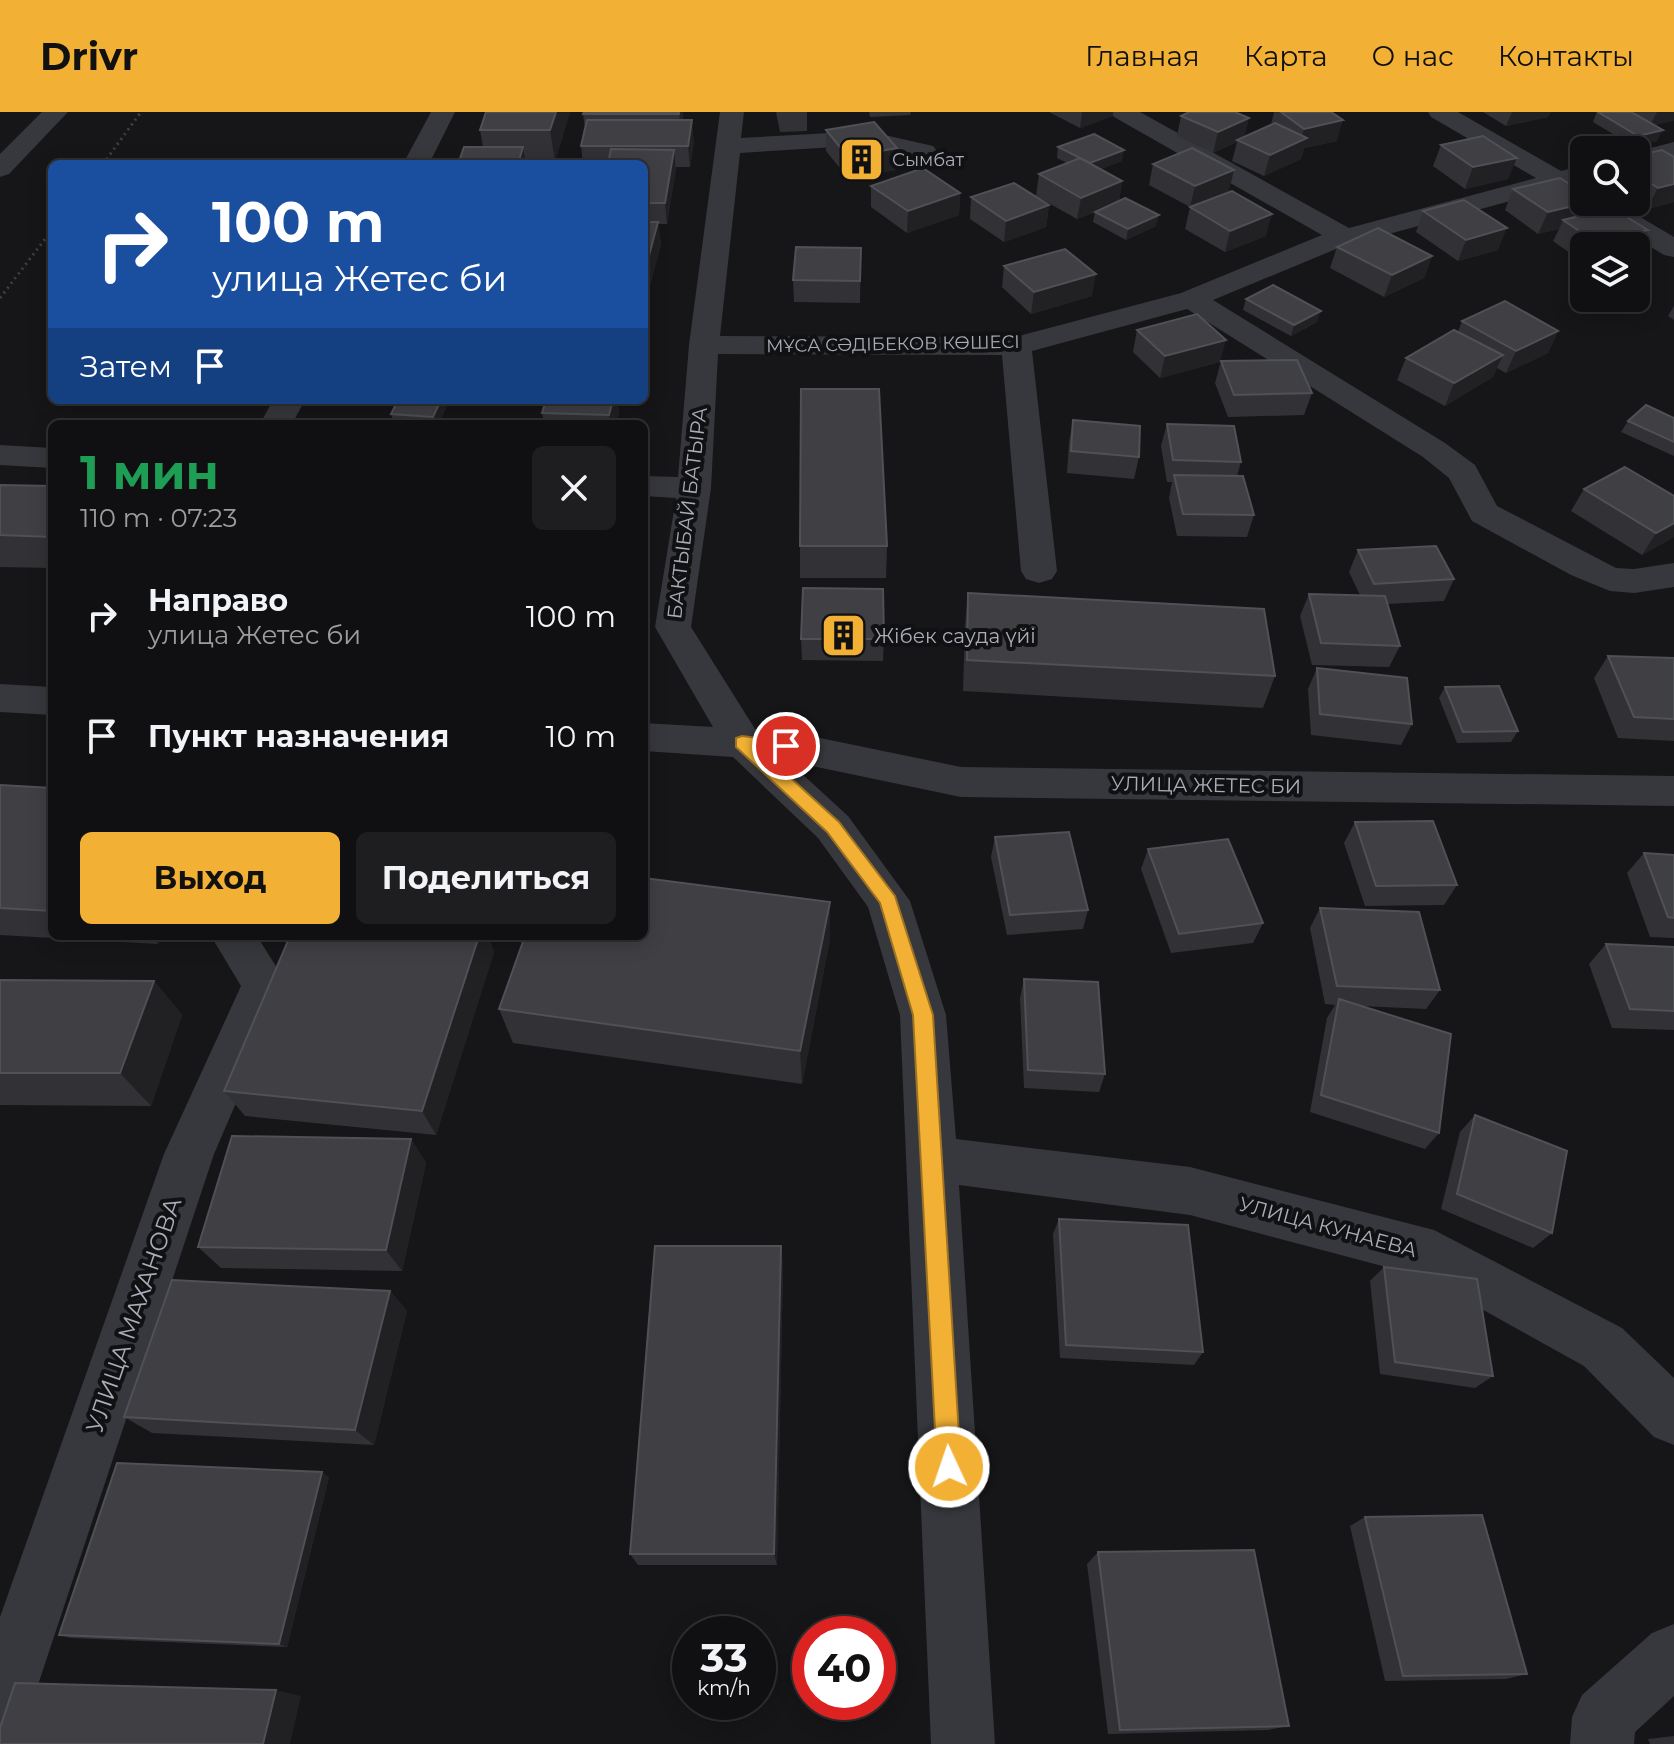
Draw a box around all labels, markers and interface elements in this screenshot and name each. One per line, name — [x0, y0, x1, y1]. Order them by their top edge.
text: Drivr — [40, 33, 138, 80]
text: Главная — [1085, 39, 1200, 73]
text: Карта — [1244, 39, 1328, 73]
text: О нас — [1372, 39, 1454, 73]
text: Контакты — [1498, 39, 1634, 73]
building icon: Сымбат — [837, 136, 885, 184]
map controls — [1570, 136, 1650, 312]
button: search — [1570, 136, 1650, 216]
place label: Сымбат — [892, 149, 965, 171]
text: 100 m — [212, 188, 385, 256]
icon: right — [80, 192, 184, 296]
button: layers — [1570, 232, 1650, 312]
text: улица Жетес би — [212, 256, 507, 300]
street label: МҰСА СӘДІБЕКОВ КӨШЕСІ — [766, 331, 1020, 357]
icon: arrive — [188, 344, 232, 388]
text: Затем — [80, 348, 172, 385]
street label: БАКТЫБАЙ БАТЫРА — [662, 405, 712, 620]
text: 1 мин — [80, 443, 219, 501]
button: close — [532, 446, 616, 530]
text: 110 m · 07:23 — [80, 502, 237, 534]
text: Направо — [148, 582, 288, 619]
icon: right — [80, 594, 124, 638]
text: 100 m — [526, 598, 616, 635]
building icon: Жібек сауда үйі — [819, 612, 867, 660]
text: улица Жетес би — [148, 619, 361, 651]
place label: Жібек сауда үйі — [874, 624, 1036, 648]
pin — [752, 712, 820, 780]
icon: arrive — [80, 714, 124, 758]
text: Пункт назначения — [148, 718, 449, 755]
text: 10 m — [546, 718, 616, 755]
icon: arrive — [764, 724, 808, 768]
street label: УЛИЦА ЖЕТЕС БИ — [1111, 771, 1301, 799]
button: Выход — [80, 832, 340, 924]
button: Поделиться — [356, 832, 616, 924]
street label: УЛИЦА КУНАЕВА — [1236, 1192, 1420, 1262]
street label: УЛИЦА МАХАНОВА — [80, 1193, 188, 1436]
position arrow — [907, 1425, 991, 1509]
speed limit sign: 40 — [792, 1616, 896, 1720]
text: 33 — [700, 1633, 748, 1682]
text: km/h — [697, 1676, 751, 1700]

